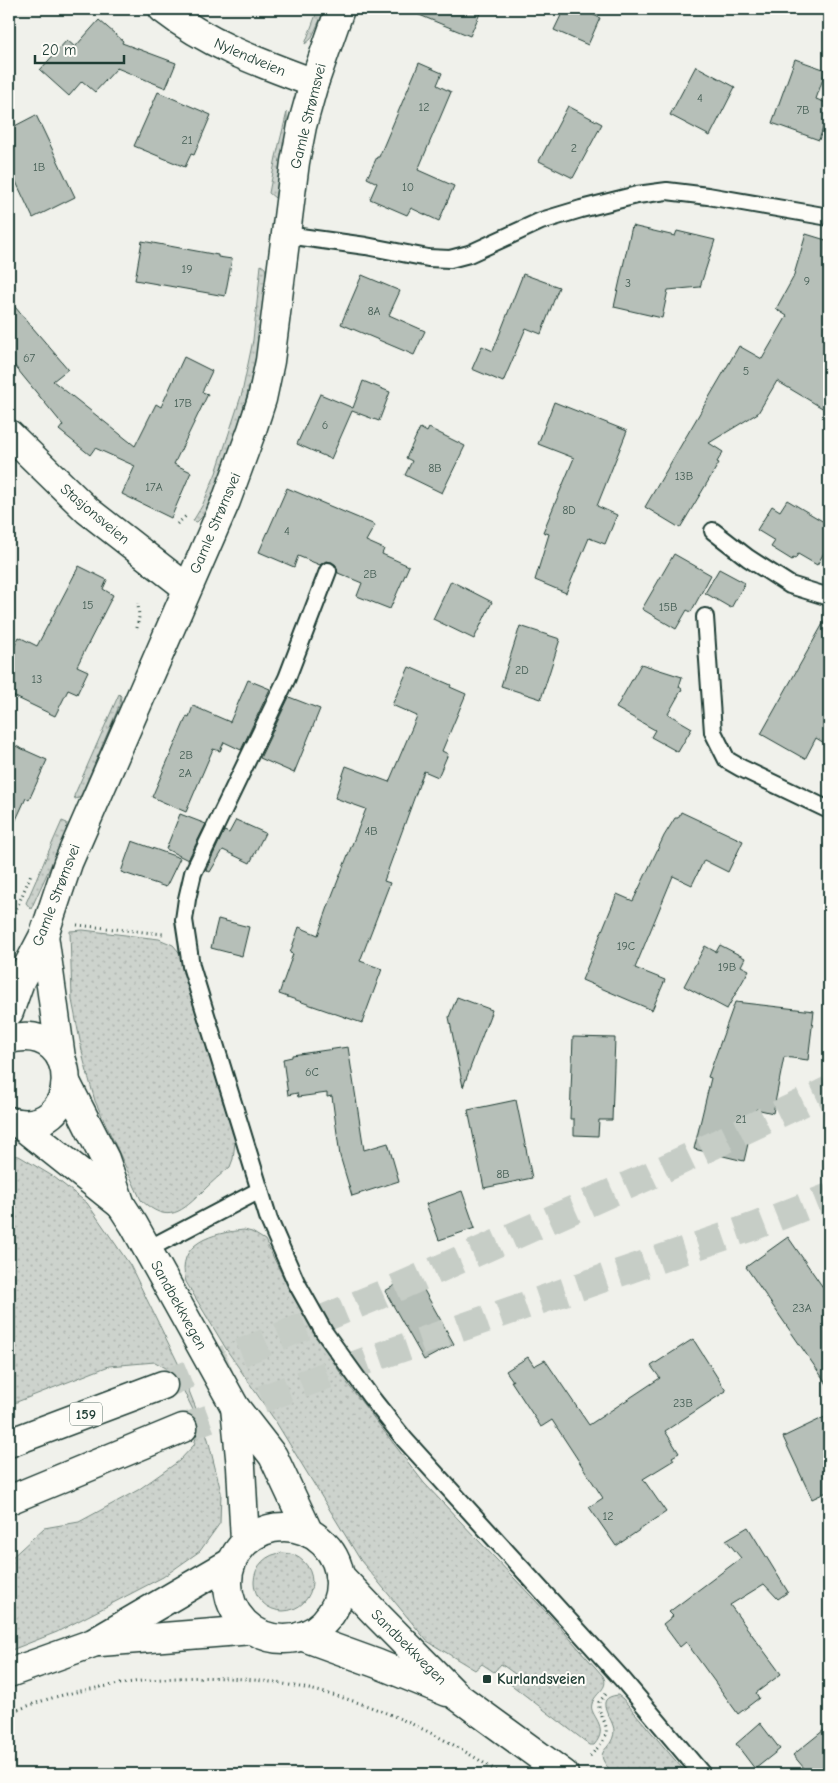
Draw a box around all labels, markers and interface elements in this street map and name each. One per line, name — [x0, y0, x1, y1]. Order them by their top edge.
scale bar — [35, 32, 124, 64]
street label: Nylendveien — [211, 34, 289, 80]
text: 20 m — [42, 41, 76, 59]
street label: Gamle Strømsvei — [286, 61, 330, 171]
house number: 4 — [697, 91, 703, 105]
house number: 12 — [418, 100, 430, 114]
house number: 7B — [796, 103, 810, 117]
house number: 21 — [181, 133, 193, 147]
house number: 2 — [571, 141, 577, 155]
house number: 1B — [33, 160, 45, 174]
house number: 10 — [402, 180, 414, 194]
house number: 19 — [181, 262, 193, 276]
house number: 9 — [804, 274, 810, 288]
house number: 3 — [625, 276, 631, 290]
house number: 8A — [367, 304, 381, 318]
house number: 67 — [23, 351, 35, 365]
house number: 5 — [743, 364, 749, 378]
house number: 17B — [174, 396, 192, 410]
house number: 6 — [322, 418, 328, 432]
house number: 8B — [428, 461, 442, 475]
house number: 13B — [675, 469, 693, 483]
street label: Gamle Strømsvei — [186, 470, 244, 576]
street label: Stasjonsveien — [57, 480, 133, 548]
house number: 17A — [145, 480, 163, 494]
house number: 8D — [562, 503, 576, 517]
house number: 4 — [284, 524, 290, 538]
house number: 2B — [363, 567, 377, 581]
house number: 15 — [82, 598, 94, 612]
house number: 15B — [659, 600, 677, 614]
house number: 2D — [515, 663, 529, 677]
house number: 13 — [32, 672, 42, 686]
house number: 2B — [179, 748, 193, 762]
house number: 2A — [178, 766, 192, 780]
house number: 4B — [364, 824, 378, 838]
street label: Gamle Strømsvei — [28, 841, 84, 949]
house number: 19C — [617, 939, 635, 953]
house number: 19B — [718, 960, 736, 974]
house number: 6C — [305, 1065, 319, 1079]
house number: 21 — [735, 1112, 747, 1126]
house number: 8B — [496, 1167, 510, 1181]
street label: Sandbekkvegen — [147, 1257, 211, 1353]
house number: 23A — [792, 1301, 812, 1315]
house number: 23B — [673, 1396, 693, 1410]
road number: 159 — [70, 1402, 102, 1426]
house number: 12 — [602, 1509, 614, 1523]
street label: Sandbekkvegen — [367, 1605, 451, 1689]
place label: Kurlandsveien — [497, 1670, 585, 1688]
marker: Kurlandsveien — [481, 1673, 493, 1685]

